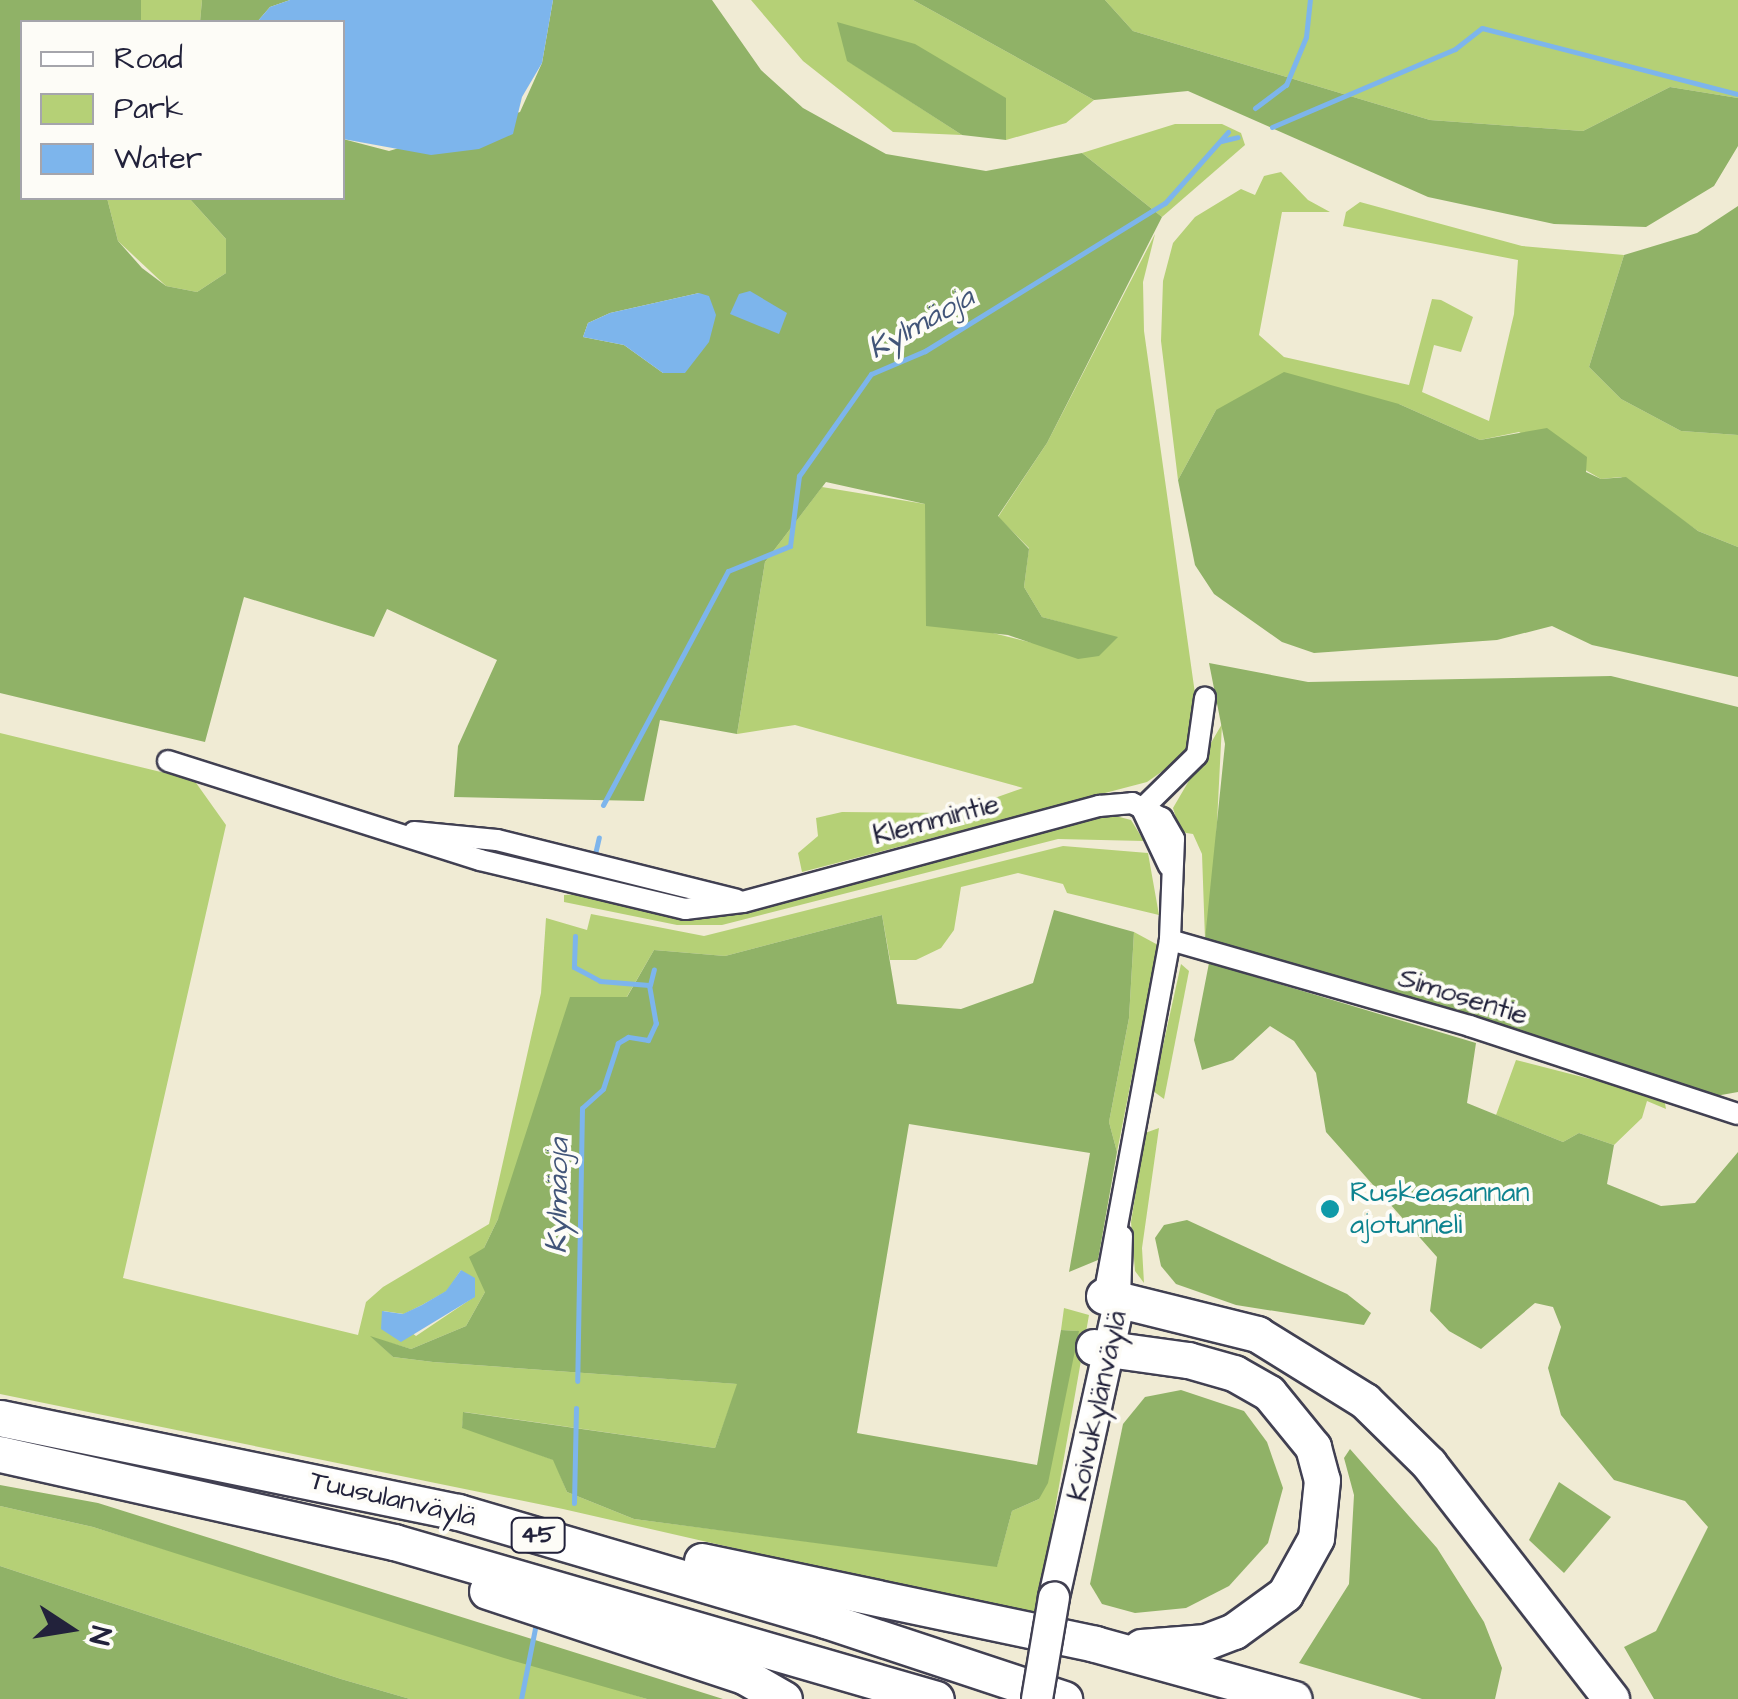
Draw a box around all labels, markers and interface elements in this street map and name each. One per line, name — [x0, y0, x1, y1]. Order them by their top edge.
legend — [20, 20, 345, 200]
text: Road — [114, 38, 183, 80]
text: Park — [114, 88, 183, 130]
text: Water — [114, 138, 202, 180]
water label: Kylmäoja — [862, 279, 980, 367]
street label: Klemmintie — [869, 787, 1003, 853]
street label: Simosentie — [1394, 961, 1532, 1033]
water label: Kylmäoja — [539, 1138, 577, 1254]
place label: Ruskeasannan ajotunneli — [1350, 1176, 1529, 1242]
marker: Ruskeasannan ajotunneli — [1319, 1198, 1341, 1220]
street label: Koivukylänväylä — [1061, 1308, 1135, 1504]
street label: Tuusulanväylä — [307, 1464, 479, 1534]
road number: 45 — [510, 1515, 566, 1555]
north arrow — [20, 1579, 120, 1679]
text: N — [79, 1623, 121, 1648]

